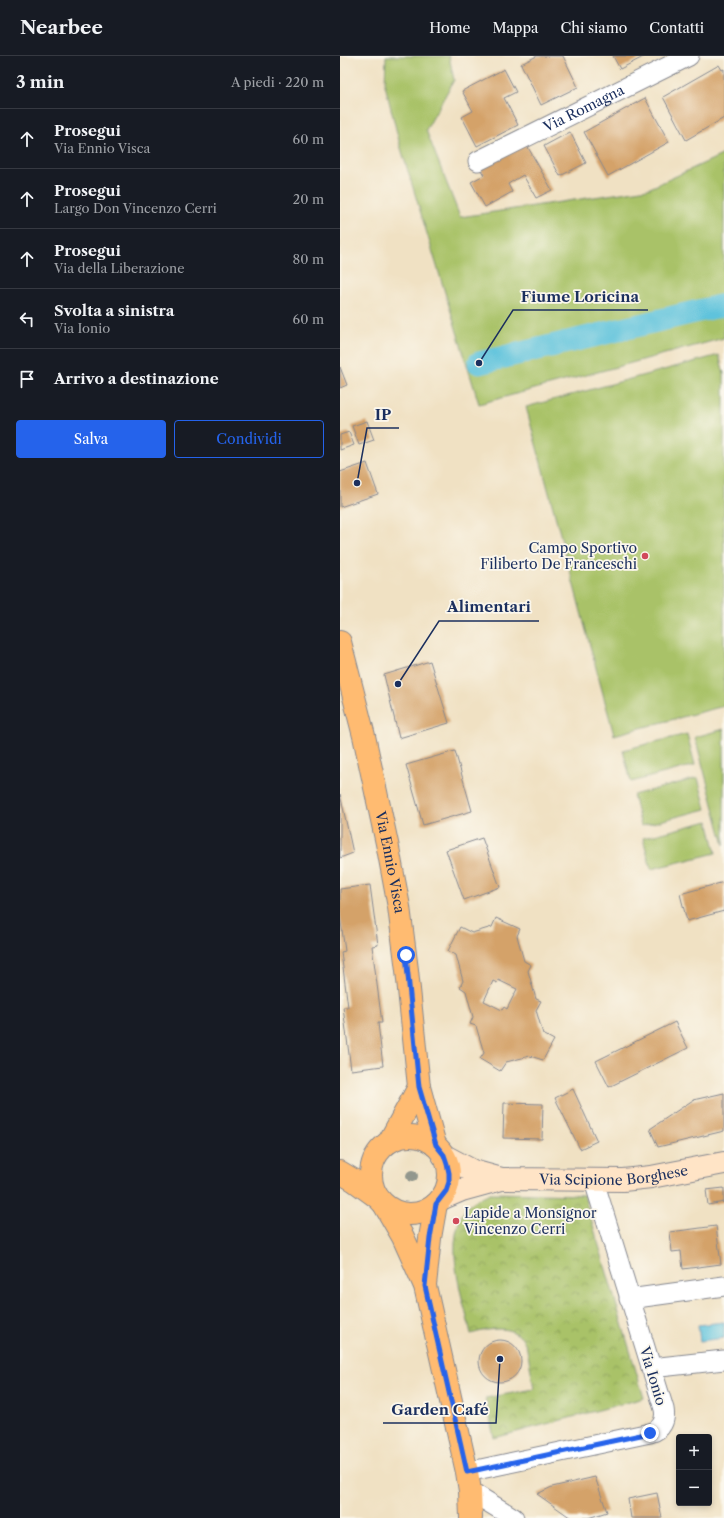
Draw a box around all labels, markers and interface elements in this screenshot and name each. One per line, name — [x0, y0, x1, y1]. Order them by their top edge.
text: Nearbee — [20, 16, 103, 39]
text: Home — [429, 19, 470, 37]
text: Mappa — [492, 19, 538, 37]
text: Chi siamo — [560, 19, 627, 37]
text: Contatti — [649, 19, 704, 37]
text: 3 min — [16, 72, 65, 92]
text: A piedi · 220 m — [231, 74, 324, 90]
street label: Via Romagna — [539, 80, 628, 137]
text: Prosegui — [54, 121, 121, 140]
icon: ahead — [16, 128, 38, 150]
text: 60 m — [293, 131, 324, 147]
text: Via Ennio Visca — [54, 140, 150, 156]
text: Prosegui — [54, 181, 121, 200]
icon: ahead — [16, 188, 38, 210]
text: 20 m — [293, 191, 324, 207]
text: Largo Don Vincenzo Cerri — [54, 200, 217, 216]
text: Prosegui — [54, 241, 121, 260]
icon: ahead — [16, 248, 38, 270]
text: 80 m — [292, 251, 324, 267]
text: Via della Liberazione — [54, 260, 185, 276]
callout: Fiume Loricina — [513, 283, 648, 310]
text: Fiume Loricina — [521, 287, 639, 306]
text: Svolta a sinistra — [54, 301, 174, 320]
icon: left — [16, 308, 38, 330]
text: 60 m — [293, 311, 324, 327]
text: Via Ionio — [54, 320, 110, 336]
icon: arrive — [16, 368, 38, 390]
text: Arrivo a destinazione — [54, 369, 219, 388]
callout: IP — [367, 401, 399, 428]
text: IP — [375, 405, 391, 424]
button: Salva — [16, 420, 166, 458]
button: Condividi — [174, 420, 324, 458]
place label: Campo Sportivo Filiberto De Franceschi — [480, 539, 637, 573]
marker: Campo Sportivo Filiberto De Franceschi — [640, 551, 650, 561]
callout: Alimentari — [439, 594, 539, 621]
text: Alimentari — [446, 597, 532, 616]
street label: Via Ennio Visca — [371, 809, 409, 915]
route start — [397, 946, 415, 964]
street label: Via Scipione Borghese — [538, 1161, 690, 1189]
place label: Lapide a Monsignor Vincenzo Cerri — [463, 1204, 597, 1238]
marker: Lapide a Monsignor Vincenzo Cerri — [451, 1216, 461, 1226]
street label: Via Ionio — [635, 1344, 670, 1408]
callout: Garden Café — [383, 1396, 496, 1423]
text: Garden Café — [391, 1400, 489, 1419]
route end — [641, 1424, 659, 1442]
map controls — [676, 1434, 712, 1506]
button: + — [676, 1434, 712, 1470]
button: − — [676, 1470, 712, 1506]

